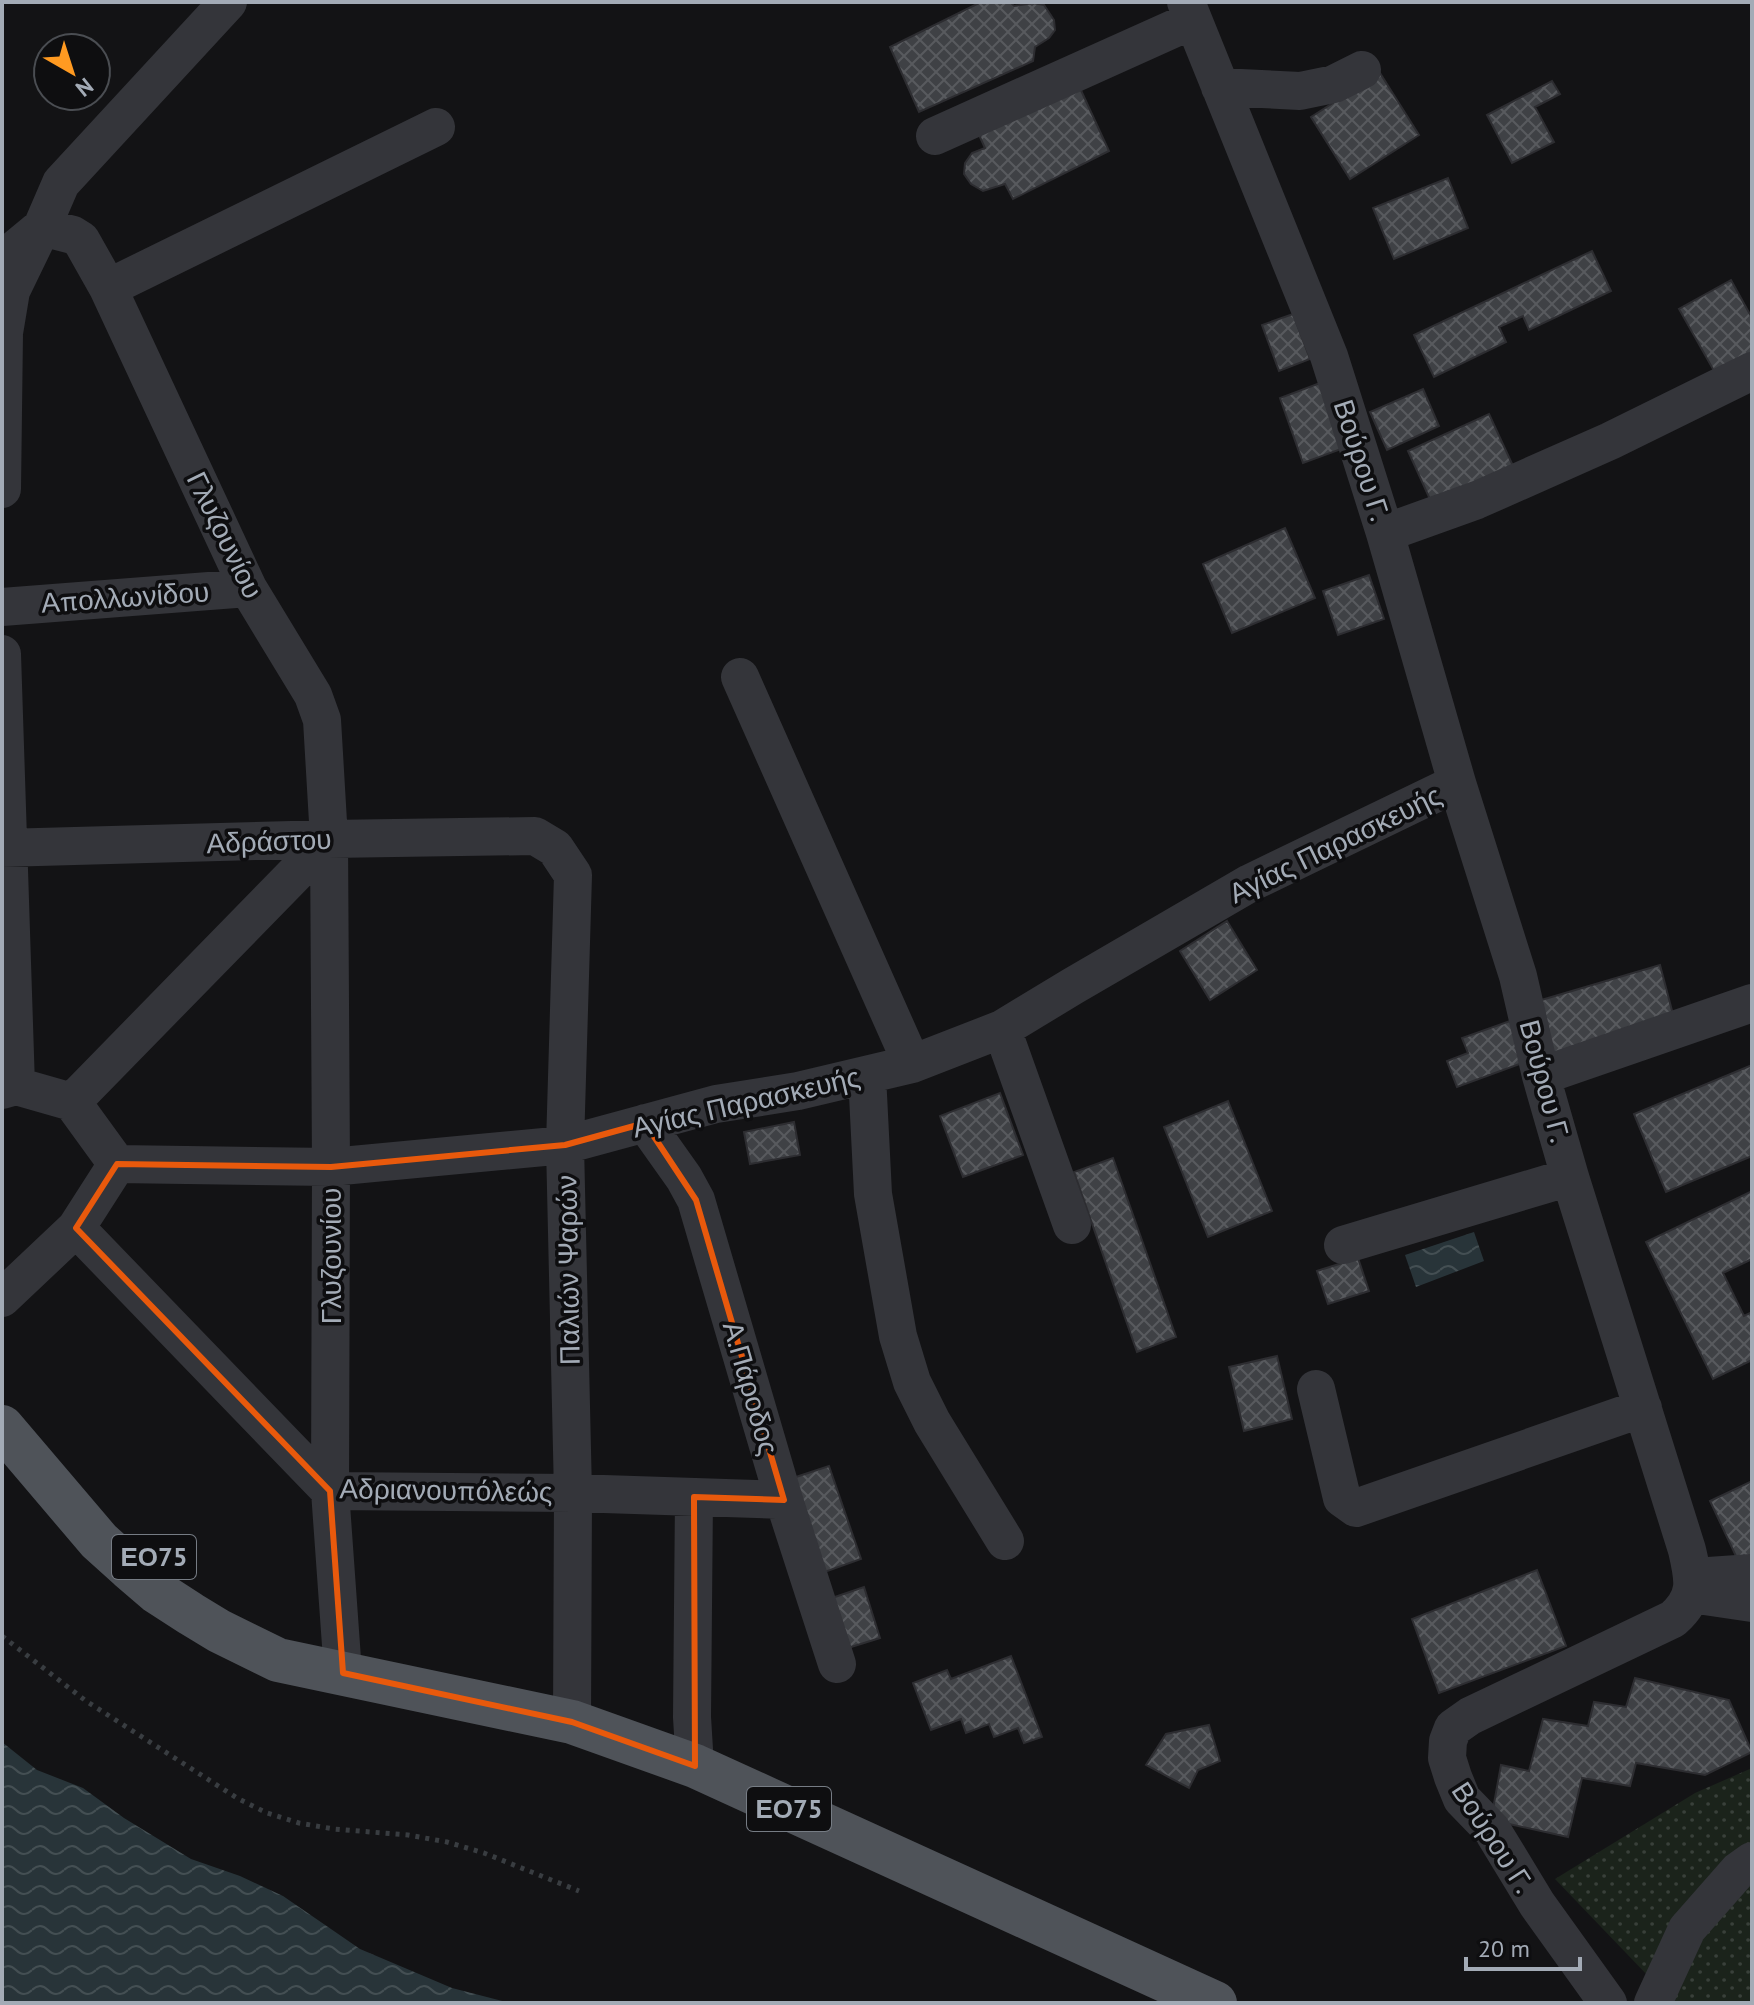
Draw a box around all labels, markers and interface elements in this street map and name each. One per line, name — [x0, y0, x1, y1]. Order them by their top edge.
north arrow — [32, 32, 112, 112]
text: N — [70, 72, 99, 103]
street label: Βούρου Γ. — [1326, 395, 1399, 525]
street label: Γλυζουνίου — [179, 465, 272, 604]
street label: Απολλωνίδου — [40, 572, 210, 621]
street label: Αγίας Παρασκευής — [1222, 776, 1447, 911]
street label: Αδράστου — [206, 820, 332, 861]
street label: Βούρου Γ. — [1511, 1016, 1580, 1146]
street label: Αγίας Παρασκευής — [629, 1057, 863, 1146]
street label: Παλιών Ψαρών — [547, 1175, 588, 1365]
street label: Γλυζουνίου — [312, 1188, 349, 1324]
street label: Α.Πάροδος — [715, 1317, 788, 1459]
street label: Αδριανουπόλεώς — [339, 1469, 553, 1510]
road number: ΕΟ75 — [112, 1535, 196, 1579]
street label: Βούρου Γ. — [1444, 1774, 1543, 1899]
road number: ΕΟ75 — [747, 1787, 831, 1831]
scale bar — [1466, 1921, 1580, 1971]
text: 20 m — [1478, 1933, 1530, 1964]

